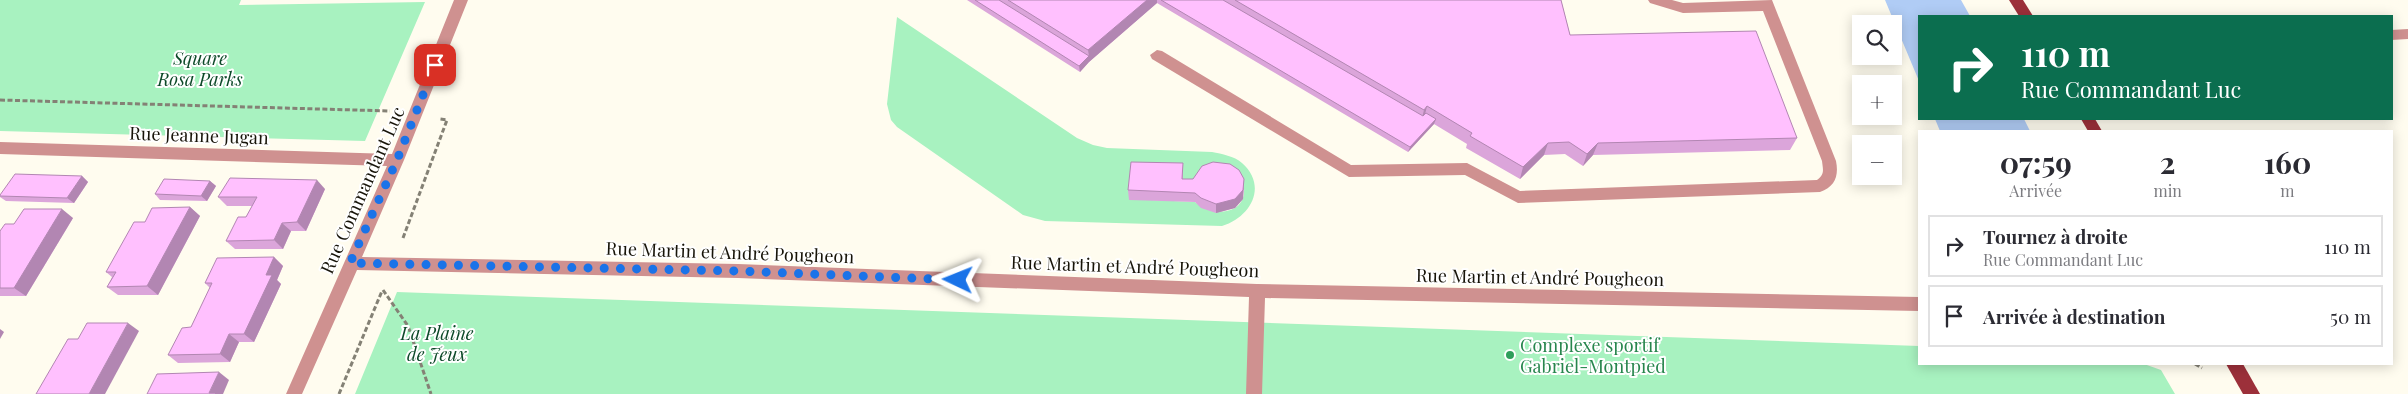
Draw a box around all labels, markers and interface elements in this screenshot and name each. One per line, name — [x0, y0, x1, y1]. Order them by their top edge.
map controls — [1852, 15, 1902, 185]
button: search — [1852, 15, 1902, 65]
text: 110 m — [2021, 29, 2110, 76]
icon: right — [1938, 35, 2003, 100]
pin — [414, 44, 456, 86]
park label: Square Rosa Parks — [156, 46, 243, 91]
icon: arrive — [421, 51, 449, 79]
text: Rue Commandant Luc — [2021, 74, 2241, 104]
button: + — [1852, 75, 1902, 125]
street label: Rue Commandant Luc — [314, 103, 410, 277]
street label: Rue Jeanne Jugan — [129, 121, 269, 149]
button: − — [1852, 135, 1902, 185]
text: 07:59 — [2000, 142, 2072, 182]
text: 2 — [2160, 142, 2176, 182]
text: 160 — [2264, 142, 2311, 182]
text: Arrivée — [2009, 180, 2062, 201]
text: min — [2153, 180, 2182, 201]
text: m — [2280, 180, 2295, 201]
text: Tournez à droite — [1983, 223, 2128, 249]
icon: right — [1940, 232, 1968, 260]
text: 110 m — [2324, 233, 2371, 259]
street label: Rue Martin et André Pougheon — [605, 236, 855, 268]
text: Rue Commandant Luc — [1983, 249, 2143, 270]
street label: Rue Martin et André Pougheon — [1010, 250, 1260, 282]
position arrow — [931, 253, 983, 305]
street label: Rue Martin et André Pougheon — [1416, 263, 1665, 291]
icon: arrive — [1940, 302, 1968, 330]
text: Arrivée à destination — [1983, 303, 2165, 329]
text: 50 m — [2330, 303, 2371, 329]
park label: La Plaine de Jeux — [399, 321, 474, 366]
place label: Complexe sportif Gabriel-Montpied — [1520, 333, 1666, 378]
marker: Complexe sportif Gabriel-Montpied — [1504, 349, 1516, 361]

